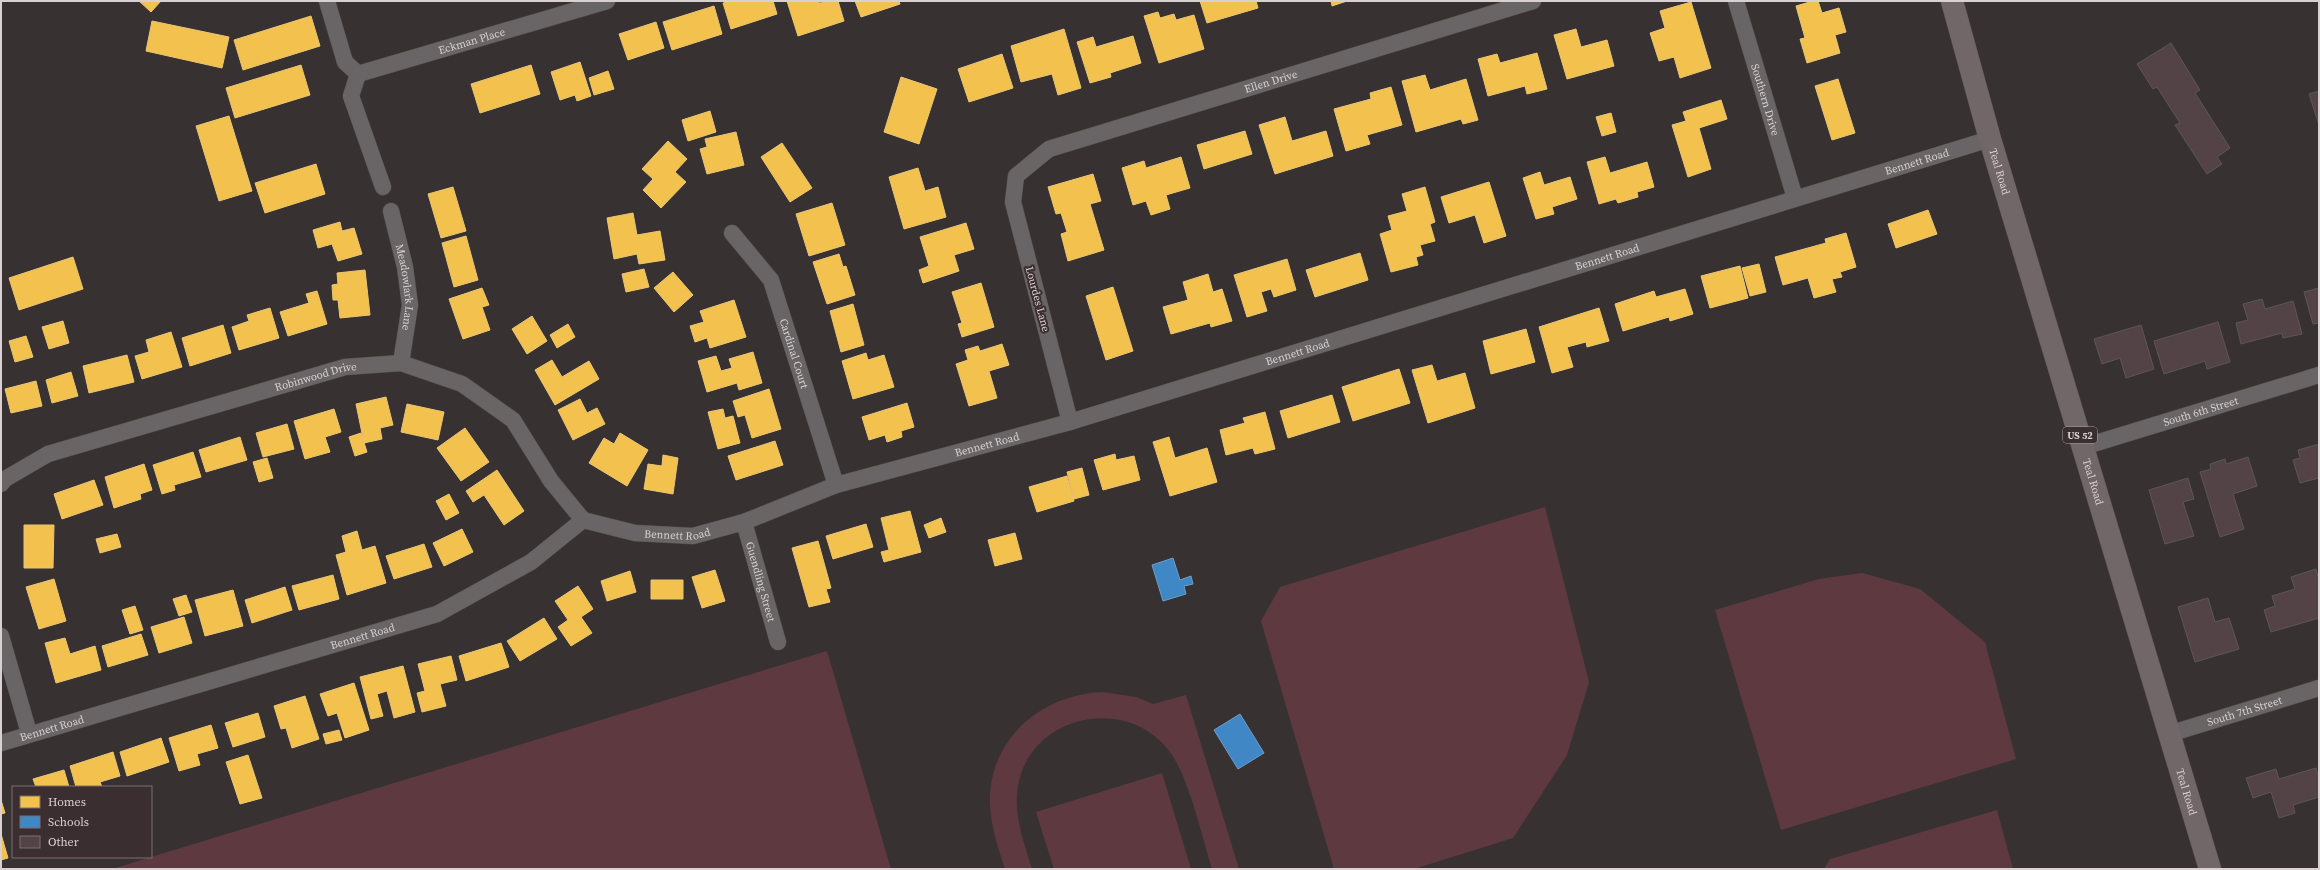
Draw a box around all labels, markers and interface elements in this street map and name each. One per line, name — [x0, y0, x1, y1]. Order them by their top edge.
street label: Eckman Place — [437, 24, 507, 58]
street label: Southern Drive — [1747, 62, 1783, 138]
street label: Ellen Drive — [1243, 66, 1300, 97]
street label: Bennett Road — [1883, 145, 1952, 179]
street label: Teal Road — [1985, 147, 2014, 197]
street label: Bennett Road — [1573, 240, 1642, 274]
street label: Meadowlark Lane — [392, 242, 417, 332]
street label: Lourdes Lane — [1022, 265, 1054, 334]
street label: Cardinal Court — [776, 317, 812, 391]
street label: Bennett Road — [1264, 335, 1332, 369]
street label: Robinwood Drive — [273, 359, 358, 395]
street label: South 6th Street — [2162, 393, 2240, 430]
road number: US 52 — [2063, 427, 2097, 443]
street label: Bennett Road — [953, 429, 1022, 461]
street label: Teal Road — [2079, 457, 2107, 508]
street label: Bennett Road — [644, 524, 713, 544]
street label: Guendling Street — [742, 540, 779, 624]
street label: Bennett Road — [329, 620, 397, 653]
street label: South 7th Street — [2205, 693, 2284, 730]
street label: Bennett Road — [18, 712, 87, 745]
street label: Teal Road — [2172, 767, 2201, 818]
legend — [12, 786, 152, 858]
text: Homes — [48, 794, 86, 810]
text: Schools — [48, 814, 89, 830]
text: Other — [48, 834, 79, 850]

